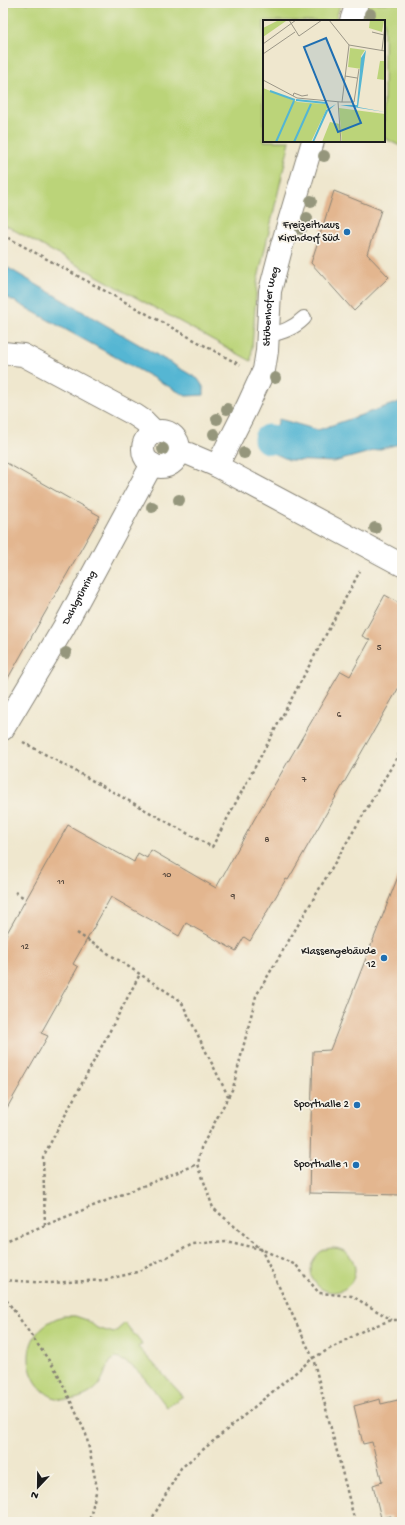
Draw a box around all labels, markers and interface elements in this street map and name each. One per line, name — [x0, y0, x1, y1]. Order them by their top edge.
inset map — [263, 20, 385, 142]
place label: Freizeithaus Kirchdorf Süd — [278, 220, 341, 245]
marker: Freizeithaus Kirchdorf Süd — [342, 227, 352, 237]
street label: Stübenhofer Weg — [261, 265, 282, 346]
street label: Dahlgrünring — [60, 569, 99, 628]
house number: 5 — [377, 643, 382, 654]
house number: 6 — [337, 710, 342, 721]
house number: 7 — [301, 775, 307, 786]
house number: 8 — [265, 835, 270, 846]
house number: 10 — [162, 870, 171, 881]
house number: 11 — [56, 877, 65, 888]
house number: 9 — [230, 892, 236, 903]
house number: 12 — [20, 942, 30, 953]
place label: Klassengebäude 12 — [301, 946, 377, 971]
marker: Klassengebäude 12 — [379, 953, 389, 963]
place label: Sporthalle 2 — [294, 1099, 350, 1111]
marker: Sporthalle 2 — [352, 1100, 362, 1110]
place label: Sporthalle 1 — [294, 1159, 348, 1171]
marker: Sporthalle 1 — [351, 1160, 361, 1170]
north arrow — [18, 1467, 58, 1507]
text: N — [29, 1488, 41, 1501]

